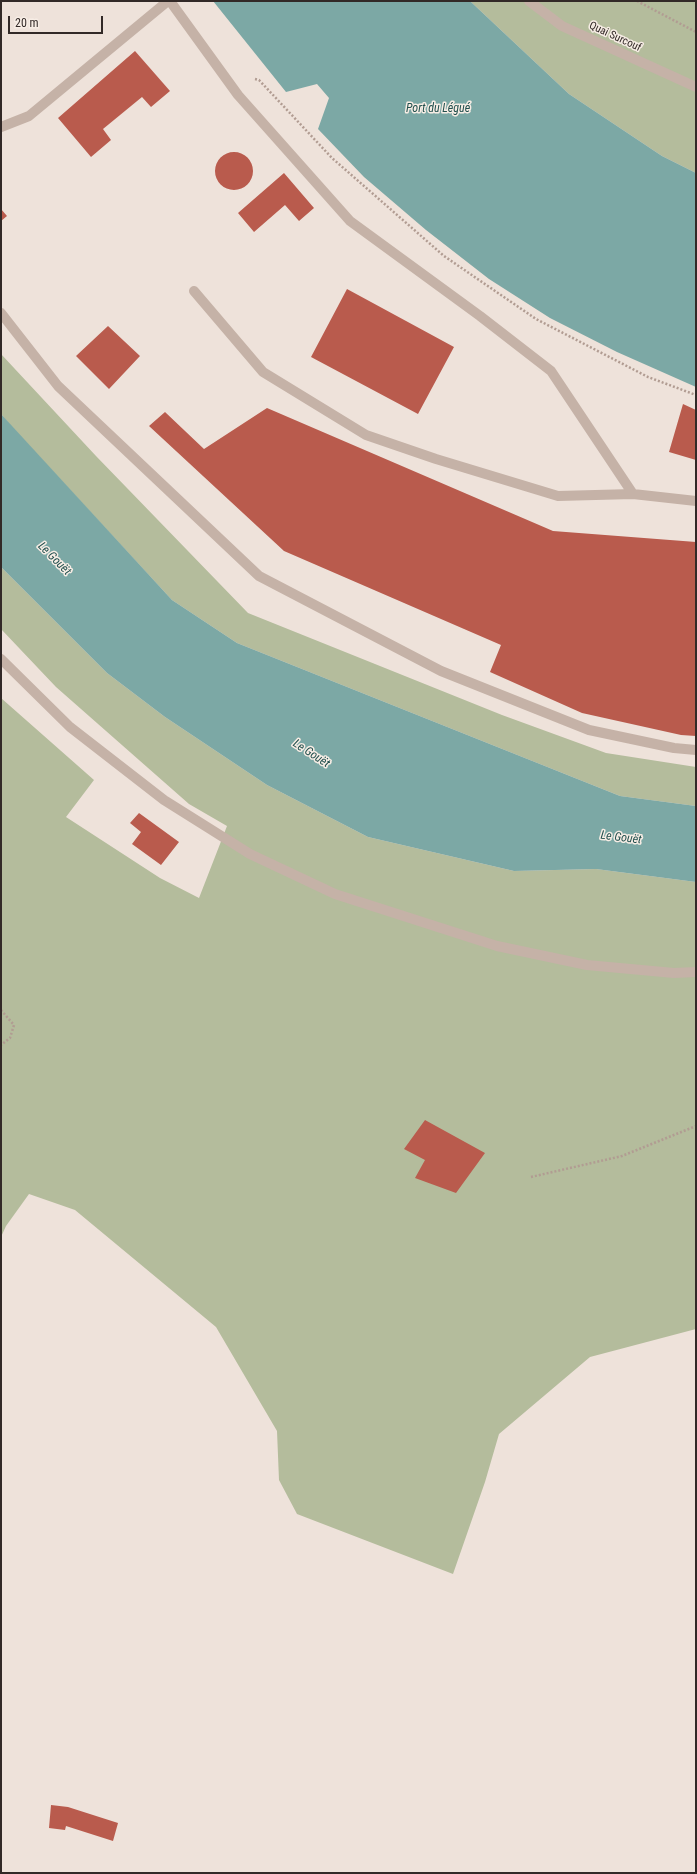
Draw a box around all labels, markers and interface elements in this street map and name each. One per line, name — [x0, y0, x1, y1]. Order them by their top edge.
scale bar — [10, 8, 105, 34]
text: 20 m — [15, 16, 39, 30]
street label: Quai Surcouf — [587, 19, 643, 55]
water label: Port du Légué — [406, 102, 470, 116]
water label: Le Gouët — [34, 539, 74, 579]
water label: Le Gouët — [290, 737, 332, 771]
water label: Le Gouët — [600, 828, 642, 848]

